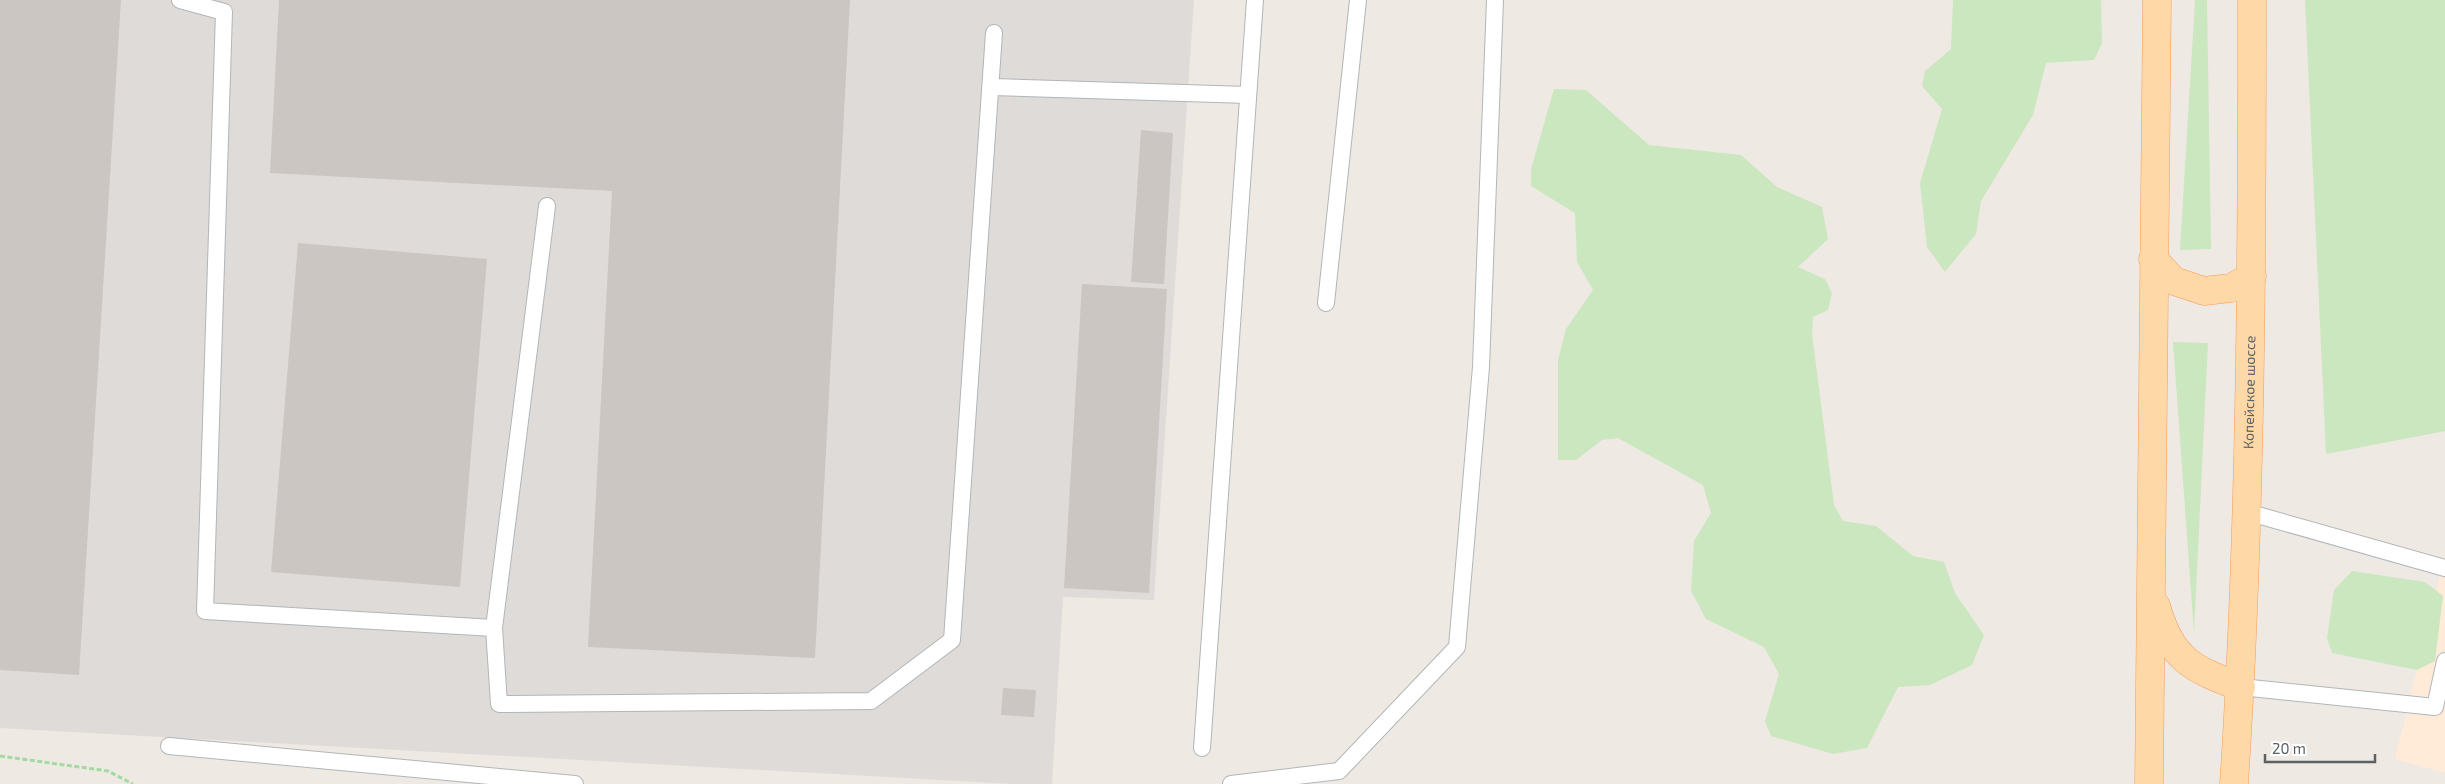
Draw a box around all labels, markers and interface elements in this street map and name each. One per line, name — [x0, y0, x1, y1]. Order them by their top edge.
street label: Копейское шоссе — [2239, 335, 2258, 449]
scale bar — [2265, 732, 2375, 764]
text: 20 m — [2272, 739, 2306, 757]

